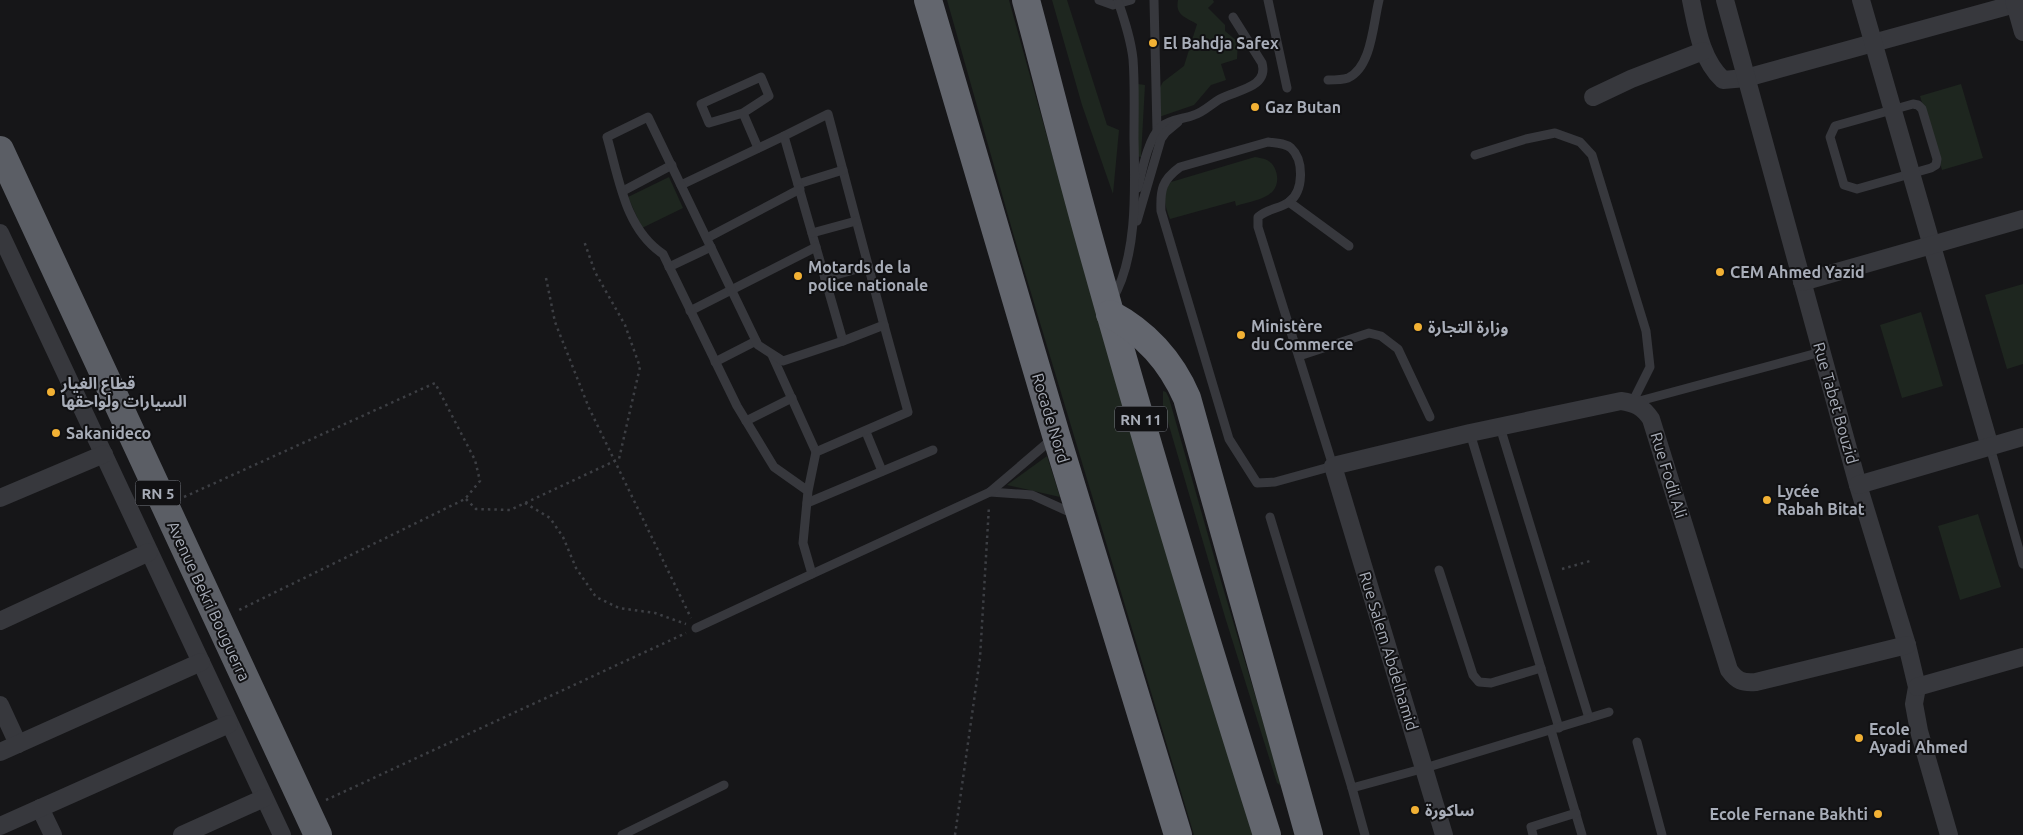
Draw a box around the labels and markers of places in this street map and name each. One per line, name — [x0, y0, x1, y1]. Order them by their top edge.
place label: El Bahdja Safex — [1163, 34, 1279, 52]
marker: El Bahdja Safex — [1147, 37, 1159, 49]
place label: Gaz Butan — [1265, 98, 1341, 116]
marker: Gaz Butan — [1249, 101, 1261, 113]
place label: Motards de la police nationale — [808, 258, 928, 294]
place label: CEM Ahmed Yazid — [1730, 263, 1865, 281]
marker: CEM Ahmed Yazid — [1714, 266, 1726, 278]
marker: Motards de la police nationale — [792, 270, 804, 282]
place label: Ministère du Commerce — [1251, 317, 1353, 353]
place label: وزارة التجارة — [1428, 318, 1508, 337]
marker: وزارة التجارة — [1412, 321, 1424, 333]
marker: Ministère du Commerce — [1235, 329, 1247, 341]
place label: قطاع الغيار السيارات ولواحقها — [60, 374, 187, 411]
marker: قطاع الغيار السيارات ولواحقها — [45, 386, 57, 398]
place label: Sakanideco — [66, 424, 151, 442]
marker: Sakanideco — [50, 427, 62, 439]
place label: Lycée Rabah Bitat — [1777, 482, 1865, 518]
marker: Lycée Rabah Bitat — [1761, 494, 1773, 506]
place label: Ecole Ayadi Ahmed — [1869, 720, 1968, 756]
marker: Ecole Ayadi Ahmed — [1853, 732, 1865, 744]
place label: ساكورة — [1425, 801, 1474, 820]
marker: ساكورة — [1409, 804, 1421, 816]
place label: Ecole Fernane Bakhti — [1710, 805, 1868, 823]
marker: Ecole Fernane Bakhti — [1872, 808, 1884, 820]

